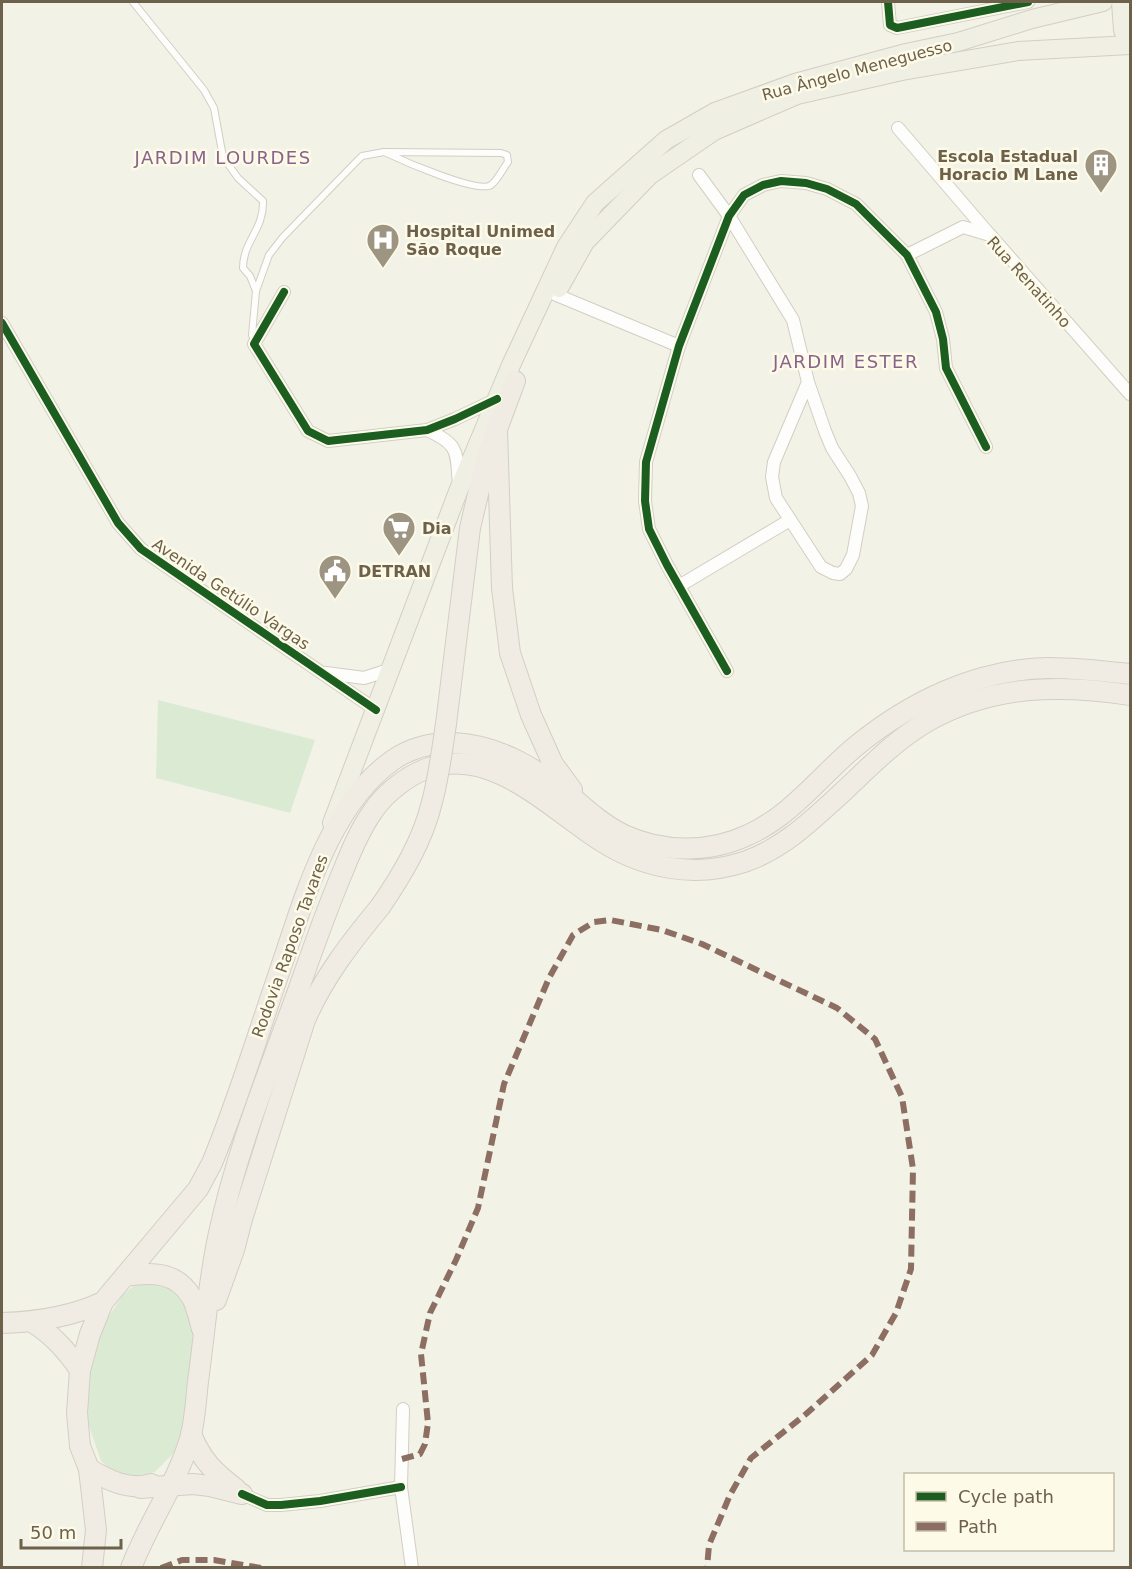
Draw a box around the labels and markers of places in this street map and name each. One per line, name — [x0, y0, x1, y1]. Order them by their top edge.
place label: Escola Estadual Horacio M Lane — [937, 147, 1078, 184]
building icon: Escola Estadual Horacio M Lane — [1083, 147, 1119, 194]
hospital icon: Hospital Unimed São Roque — [365, 222, 401, 269]
place label: Hospital Unimed São Roque — [406, 222, 555, 259]
supermarket icon: Dia — [381, 510, 417, 557]
place label: Dia — [422, 519, 452, 538]
public building icon: DETRAN — [317, 553, 353, 600]
place label: DETRAN — [358, 562, 431, 581]

